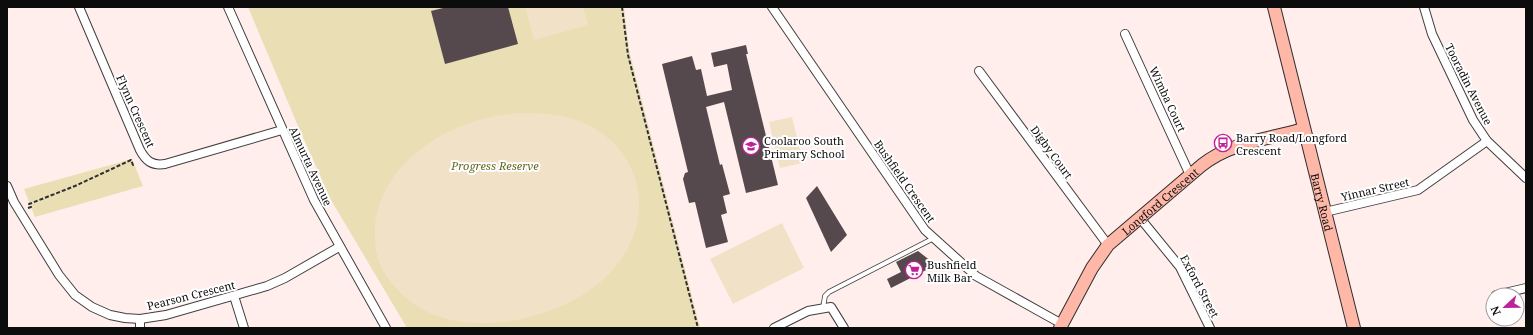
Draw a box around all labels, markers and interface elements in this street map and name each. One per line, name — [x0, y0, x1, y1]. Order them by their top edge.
street label: Tooradin Avenue — [1442, 41, 1496, 127]
street label: Wimba Court — [1146, 64, 1190, 134]
street label: Flynn Crescent — [113, 72, 159, 150]
street label: Digby Court — [1028, 122, 1076, 182]
street label: Almurta Avenue — [286, 124, 336, 208]
place label: Barry Road/Longford Crescent — [1236, 130, 1347, 158]
place label: Coolaroo South Primary School — [764, 133, 845, 161]
bus stop icon: Barry Road/Longford Crescent — [1213, 133, 1233, 153]
school or university icon: Coolaroo South Primary School — [741, 136, 761, 156]
street label: Bushfield Crescent — [871, 137, 939, 225]
park label: Progress Reserve — [450, 158, 539, 173]
street label: Longford Crescent — [1118, 164, 1202, 238]
street label: Barry Road — [1308, 171, 1337, 233]
street label: Yinnar Street — [1338, 174, 1411, 204]
street label: Exford Street — [1177, 252, 1223, 320]
place label: Bushfield Milk Bar — [927, 257, 977, 285]
supermarket icon: Bushfield Milk Bar — [904, 260, 924, 280]
street label: Pearson Crescent — [145, 277, 237, 313]
north arrow — [1485, 287, 1525, 327]
text: N — [1487, 304, 1504, 318]

